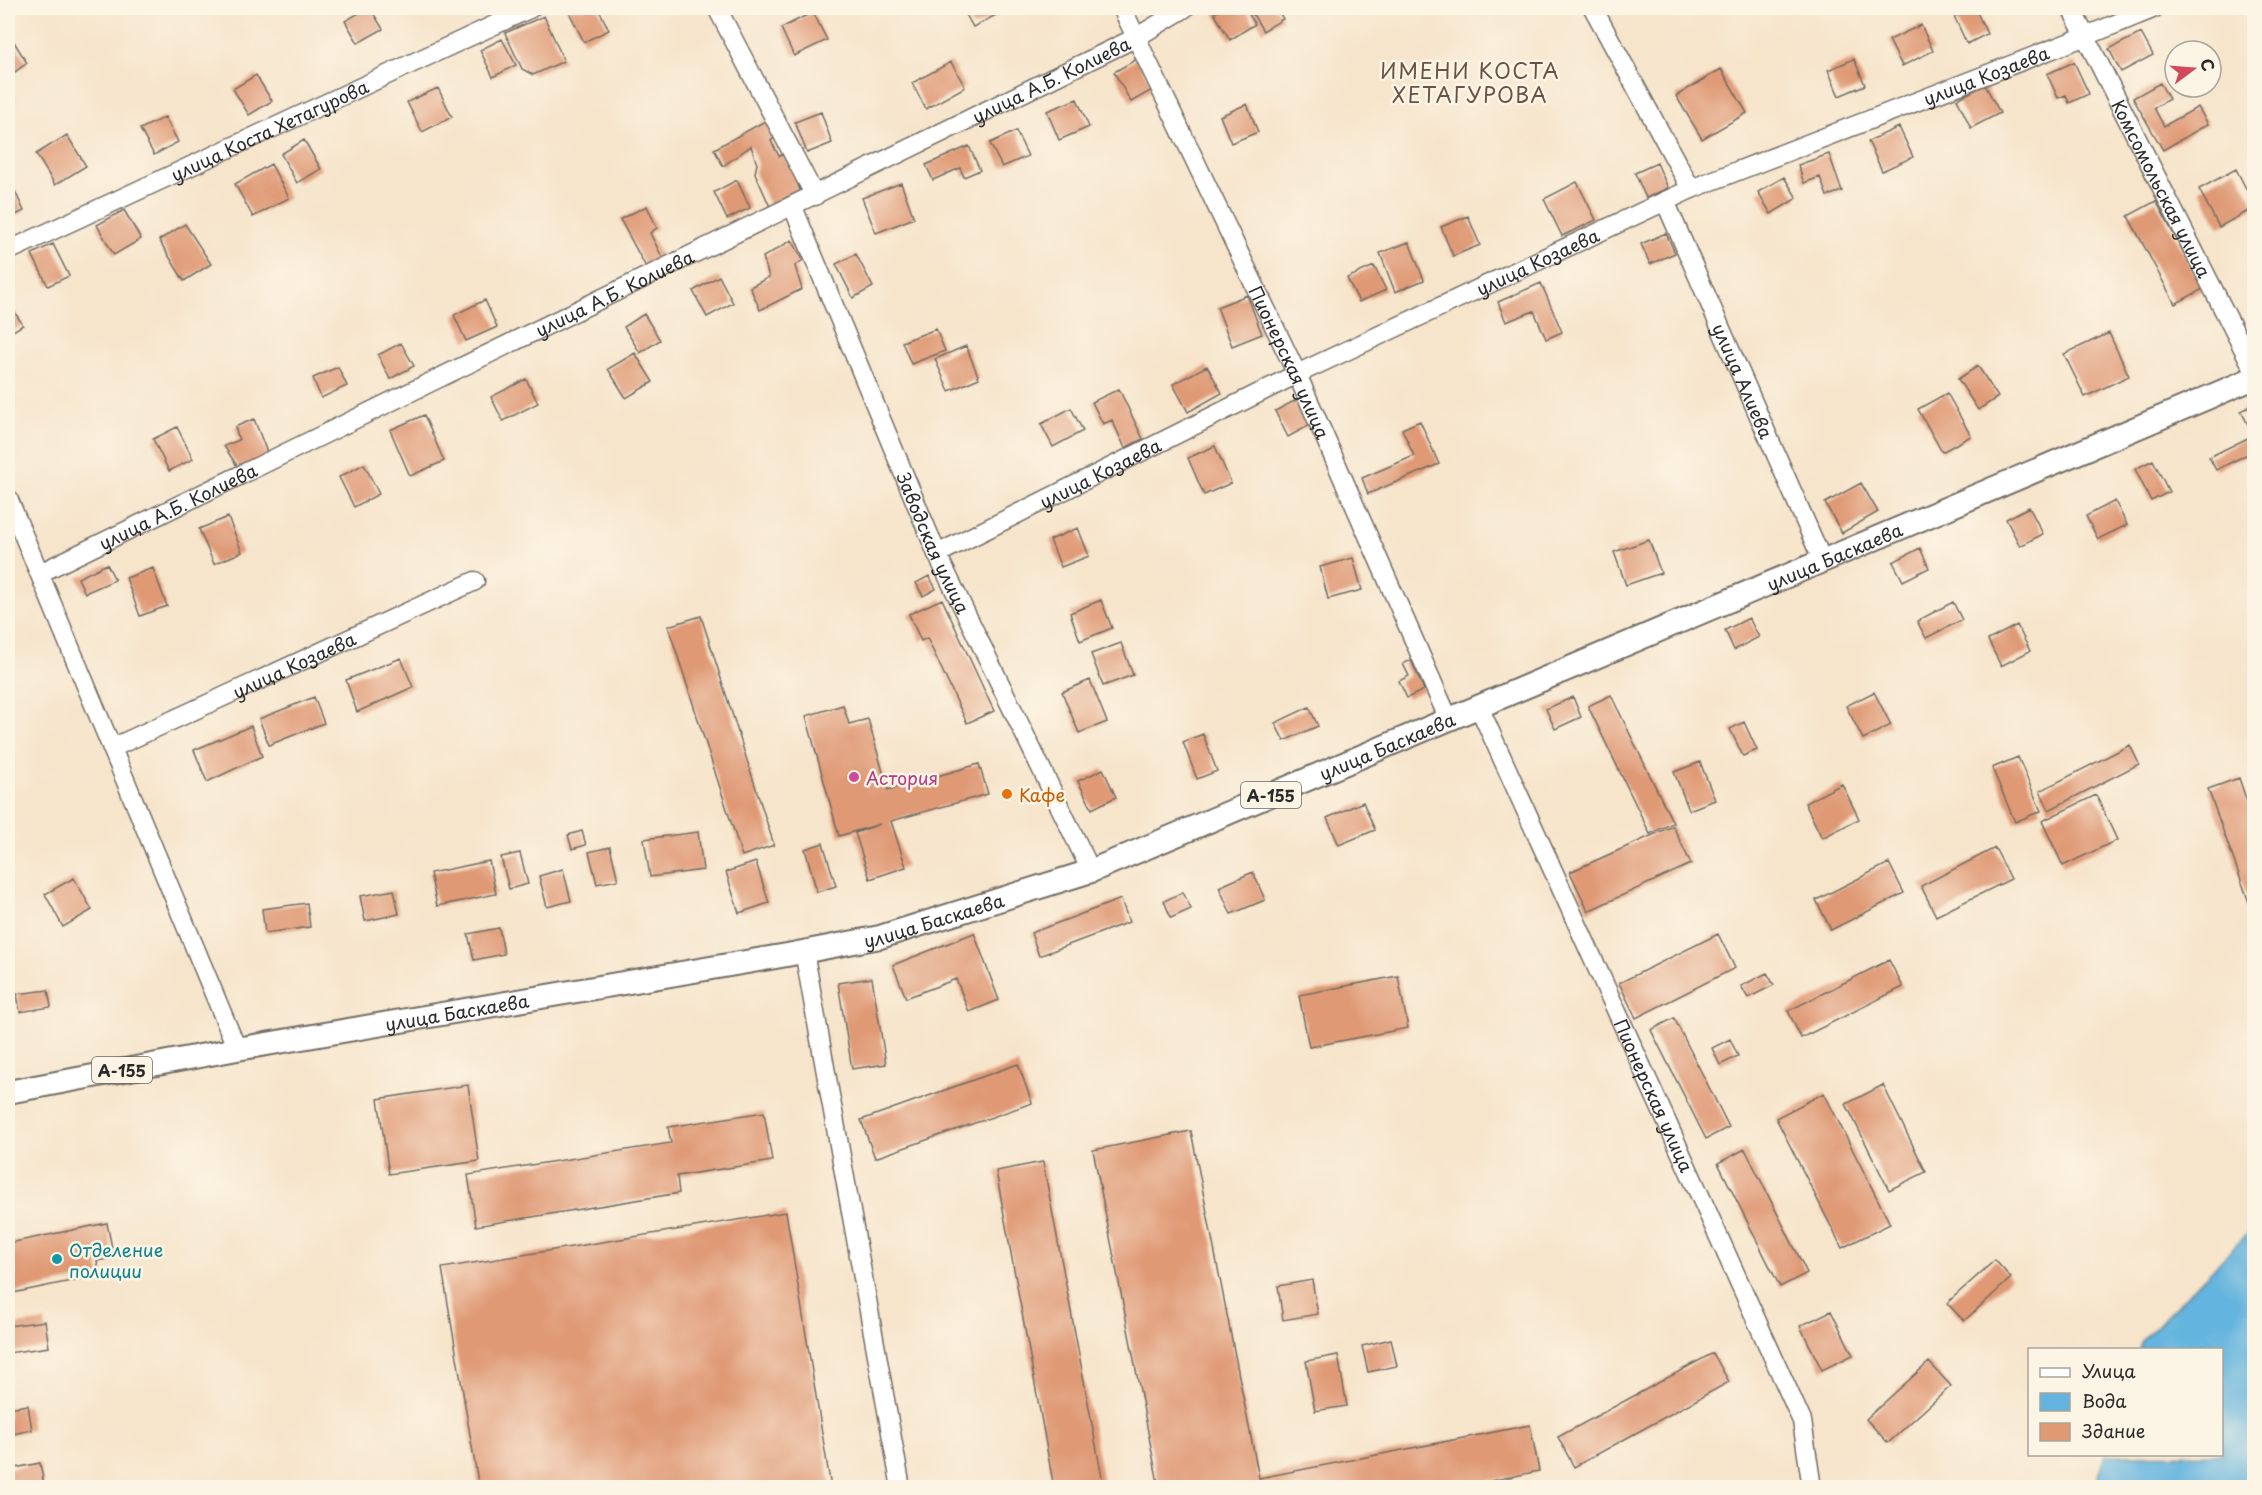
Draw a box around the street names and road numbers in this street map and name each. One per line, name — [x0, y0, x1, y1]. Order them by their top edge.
street label: улица А.Б. Колиева — [967, 29, 1135, 129]
street label: улица Козаева — [1919, 38, 2053, 111]
street label: улица Коста Хетагурова — [166, 72, 373, 187]
street label: Комсомольская улица — [2106, 95, 2219, 283]
street label: улица Козаева — [1471, 220, 1604, 302]
street label: улица А.Б. Колиева — [530, 242, 699, 343]
street label: Пионерская улица — [1243, 281, 1337, 443]
street label: улица Алиева — [1707, 319, 1781, 443]
street label: улица Козаева — [1034, 430, 1166, 514]
street label: улица А.Б. Колиева — [94, 455, 262, 556]
street label: Заводская улица — [891, 468, 978, 619]
street label: улица Баскаева — [1762, 515, 1907, 597]
street label: улица Козаева — [228, 624, 360, 704]
street label: улица Баскаева — [1315, 705, 1460, 786]
road number: А-155 — [1241, 782, 1301, 808]
street label: улица Баскаева — [861, 885, 1008, 953]
street label: улица Баскаева — [383, 986, 531, 1037]
street label: Пионерская улица — [1608, 1014, 1701, 1177]
road number: А-155 — [92, 1057, 152, 1083]

